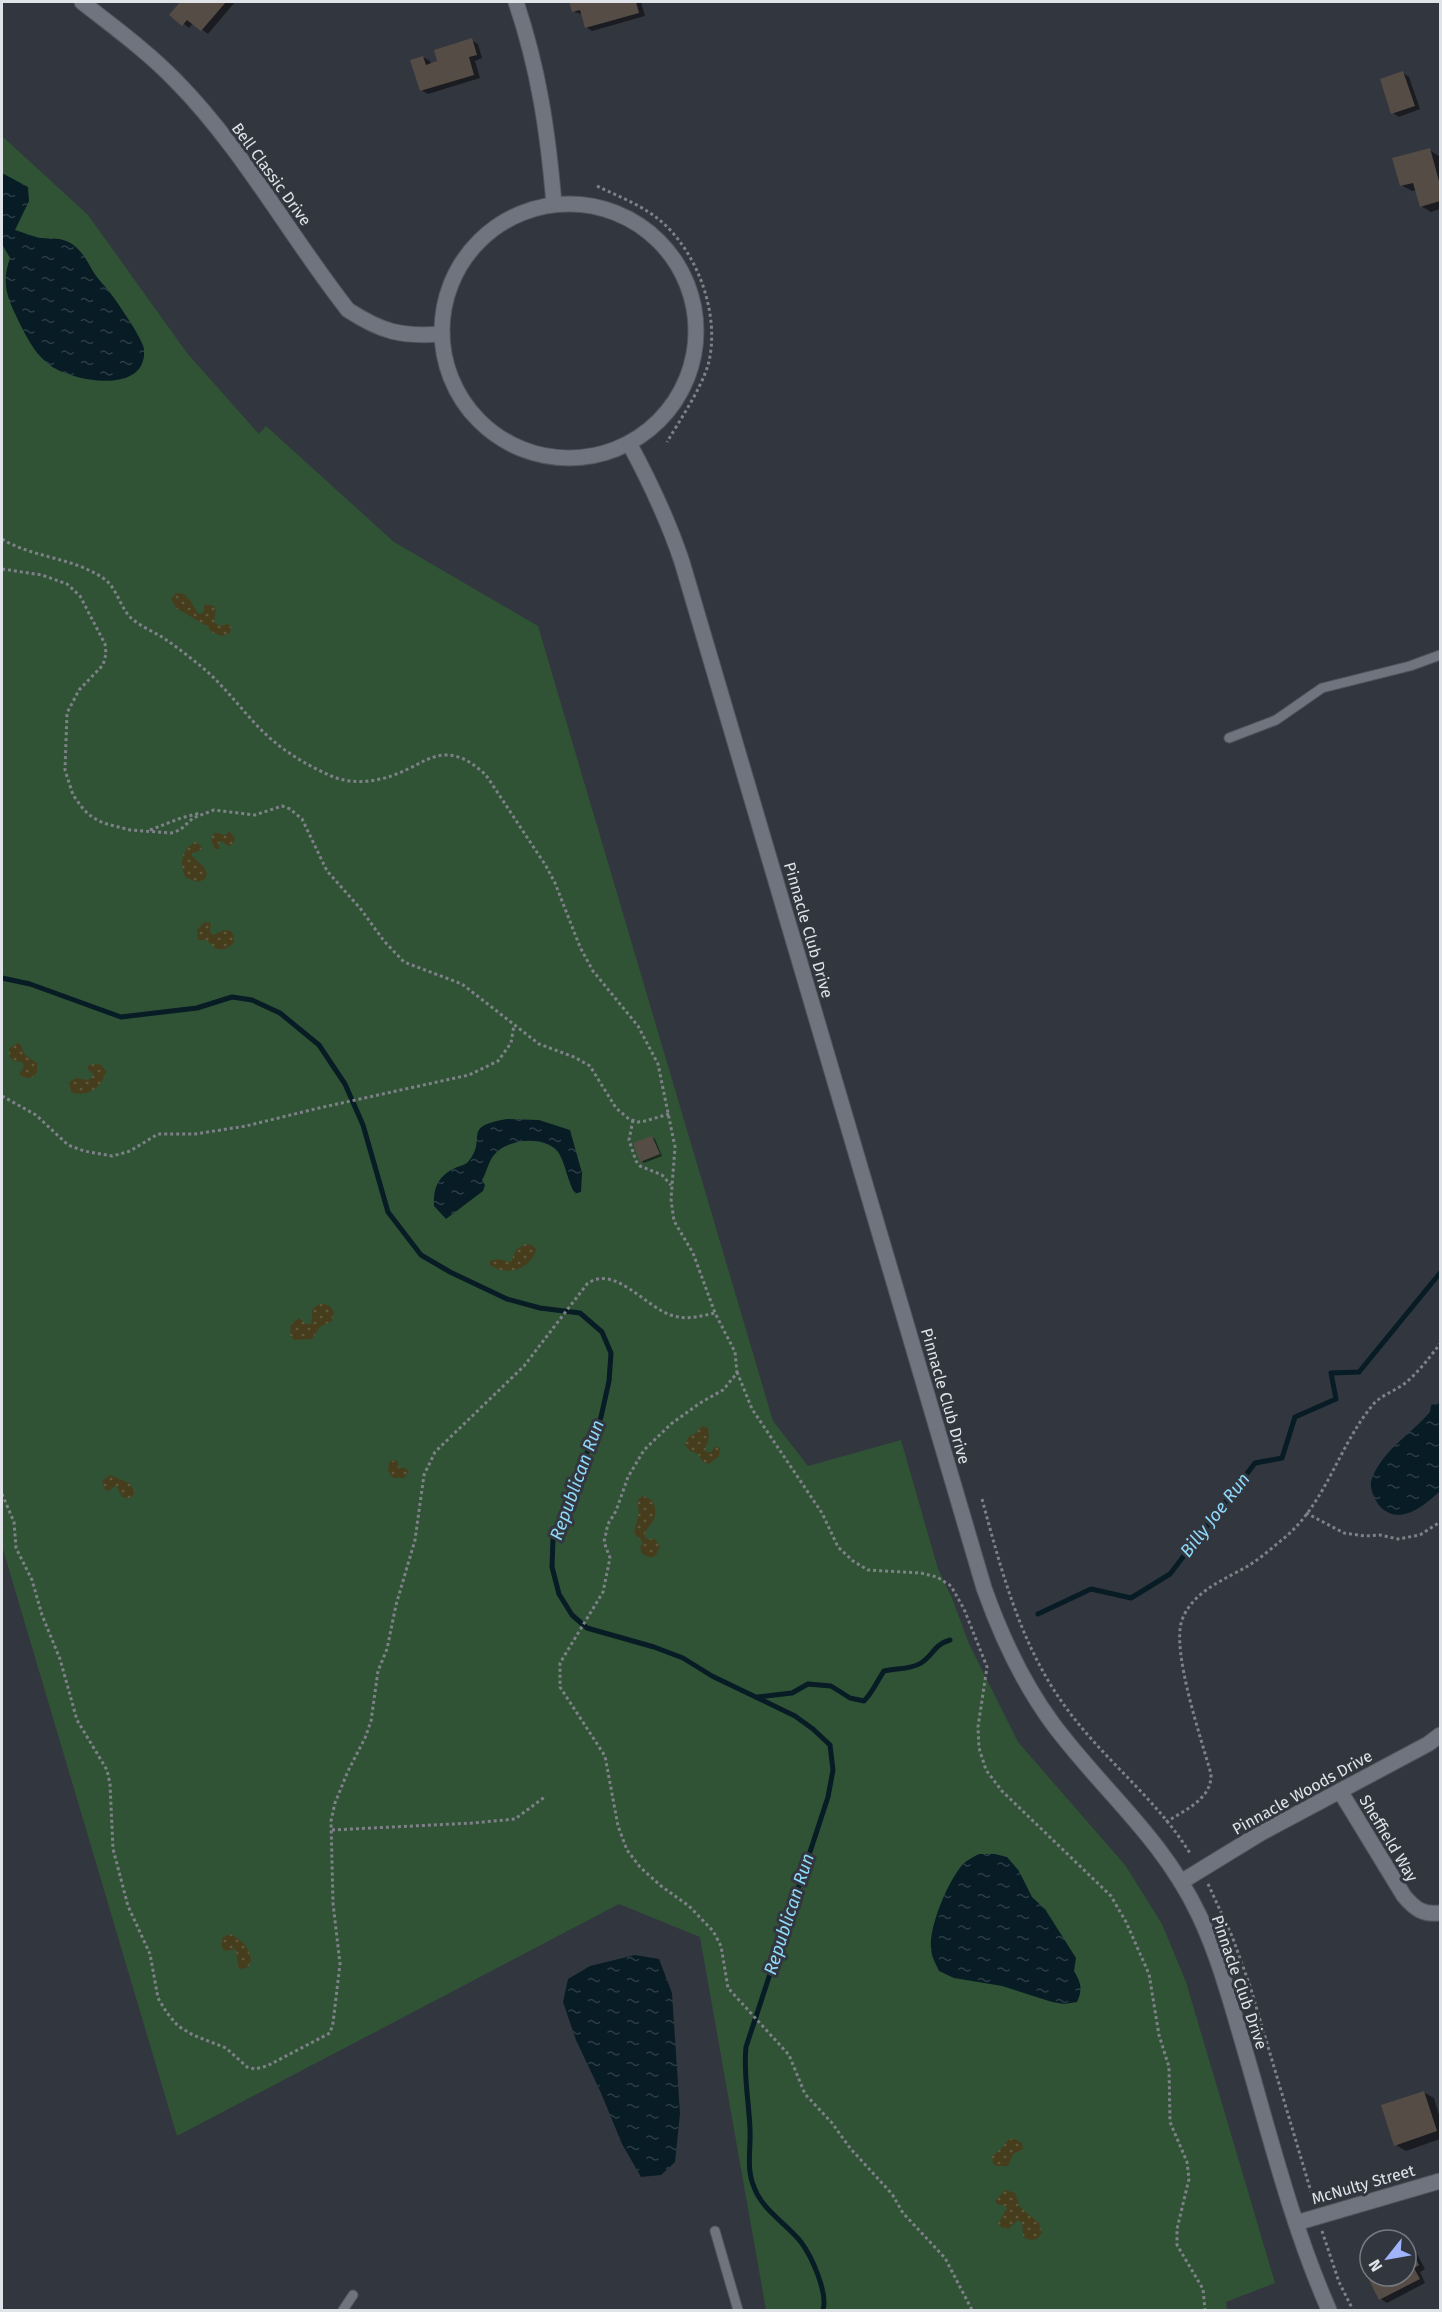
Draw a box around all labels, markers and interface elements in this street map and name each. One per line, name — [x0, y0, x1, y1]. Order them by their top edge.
street label: Bell Classic Drive — [228, 119, 315, 230]
street label: Pinnacle Club Drive — [780, 860, 837, 1000]
street label: Pinnacle Club Drive — [917, 1326, 974, 1466]
water label: Republican Run — [545, 1417, 609, 1543]
water label: Billy Joe Run — [1175, 1469, 1255, 1561]
street label: Pinnacle Woods Drive — [1229, 1746, 1376, 1839]
street label: Sheffield Way — [1355, 1792, 1422, 1885]
water label: Republican Run — [759, 1851, 819, 1977]
street label: Pinnacle Club Drive — [1208, 1913, 1271, 2052]
street label: McNulty Street — [1309, 2161, 1417, 2208]
north arrow — [1358, 2228, 1418, 2288]
text: N — [1365, 2256, 1386, 2275]

